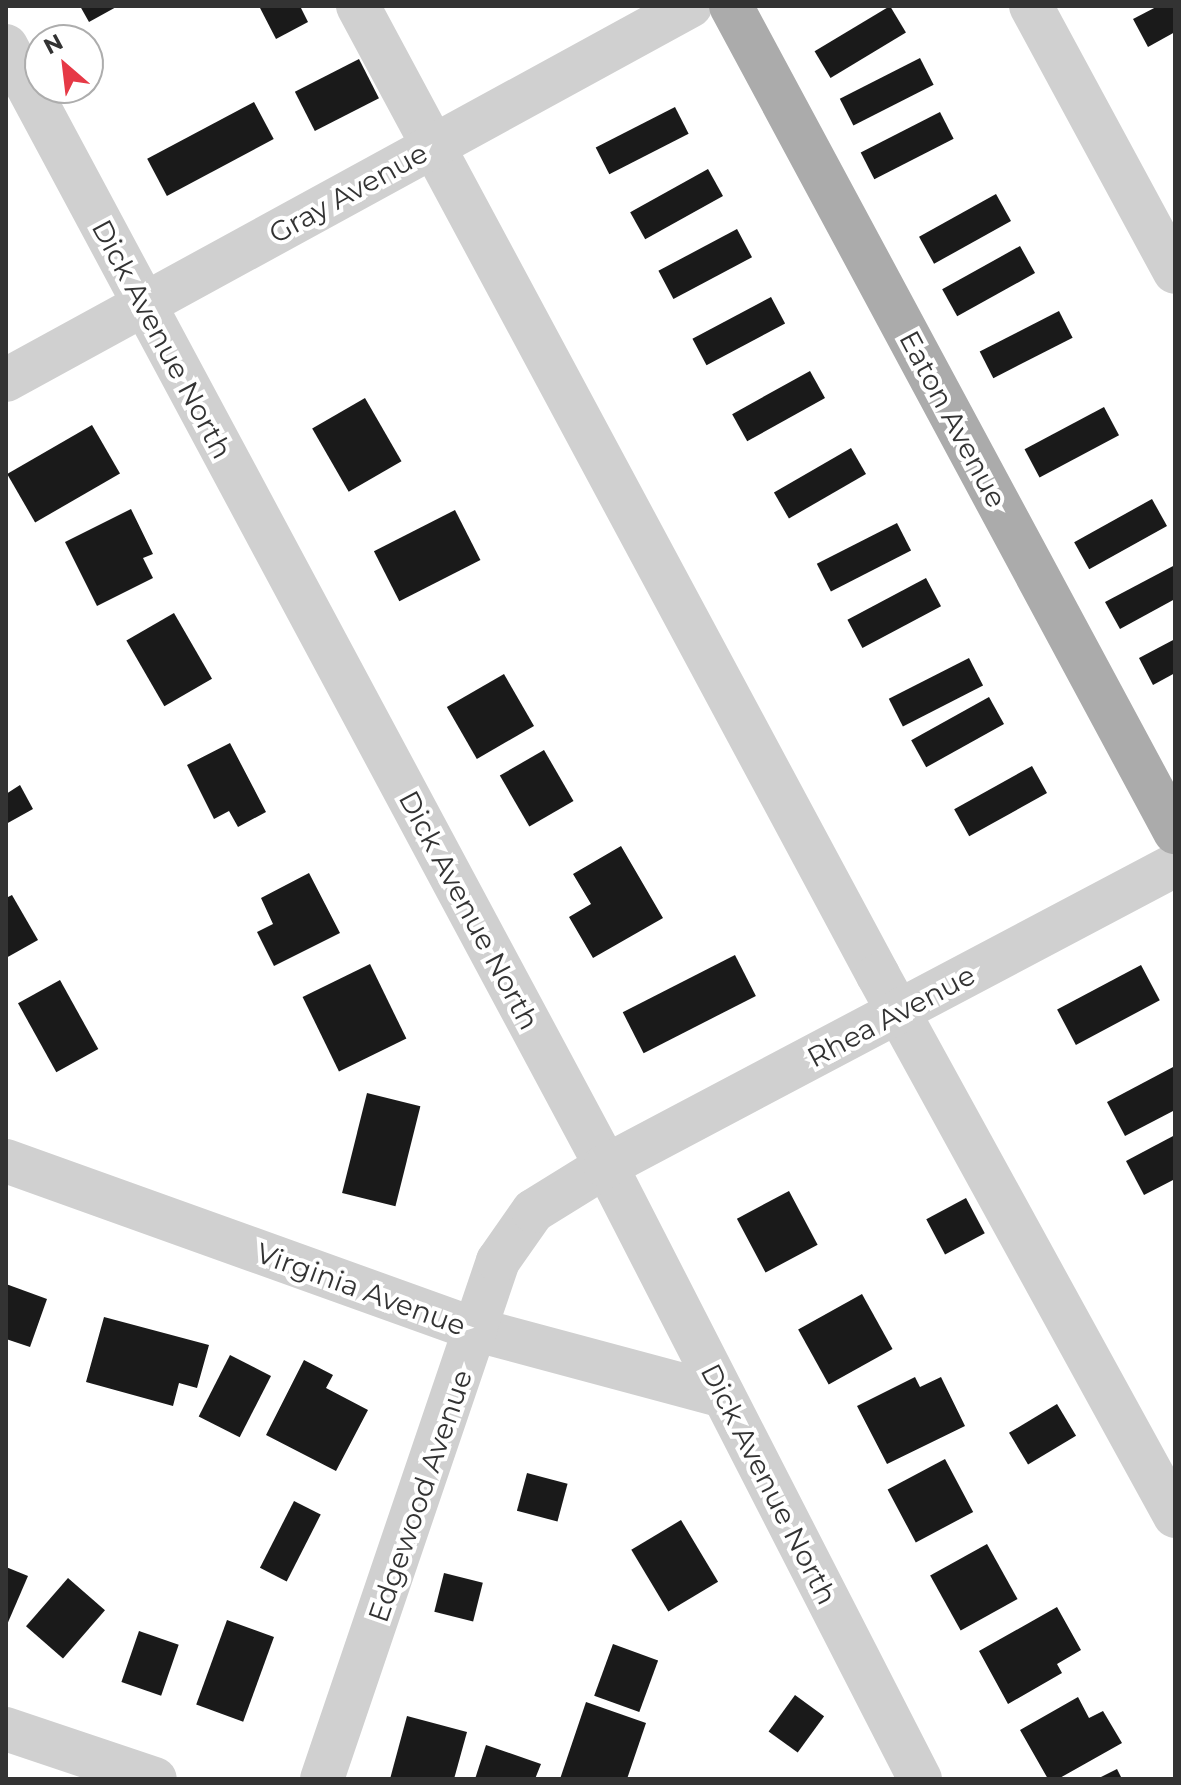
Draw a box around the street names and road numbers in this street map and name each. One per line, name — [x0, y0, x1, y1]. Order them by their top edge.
street label: Gray Avenue — [263, 136, 433, 250]
street label: Dick Avenue North — [85, 214, 239, 464]
street label: Eaton Avenue — [892, 325, 1014, 513]
street label: Dick Avenue North — [392, 785, 546, 1035]
street label: Rhea Avenue — [801, 958, 981, 1074]
street label: Virginia Avenue — [252, 1236, 470, 1342]
street label: Dick Avenue North — [694, 1358, 844, 1610]
street label: Edgewood Avenue — [361, 1365, 479, 1627]

